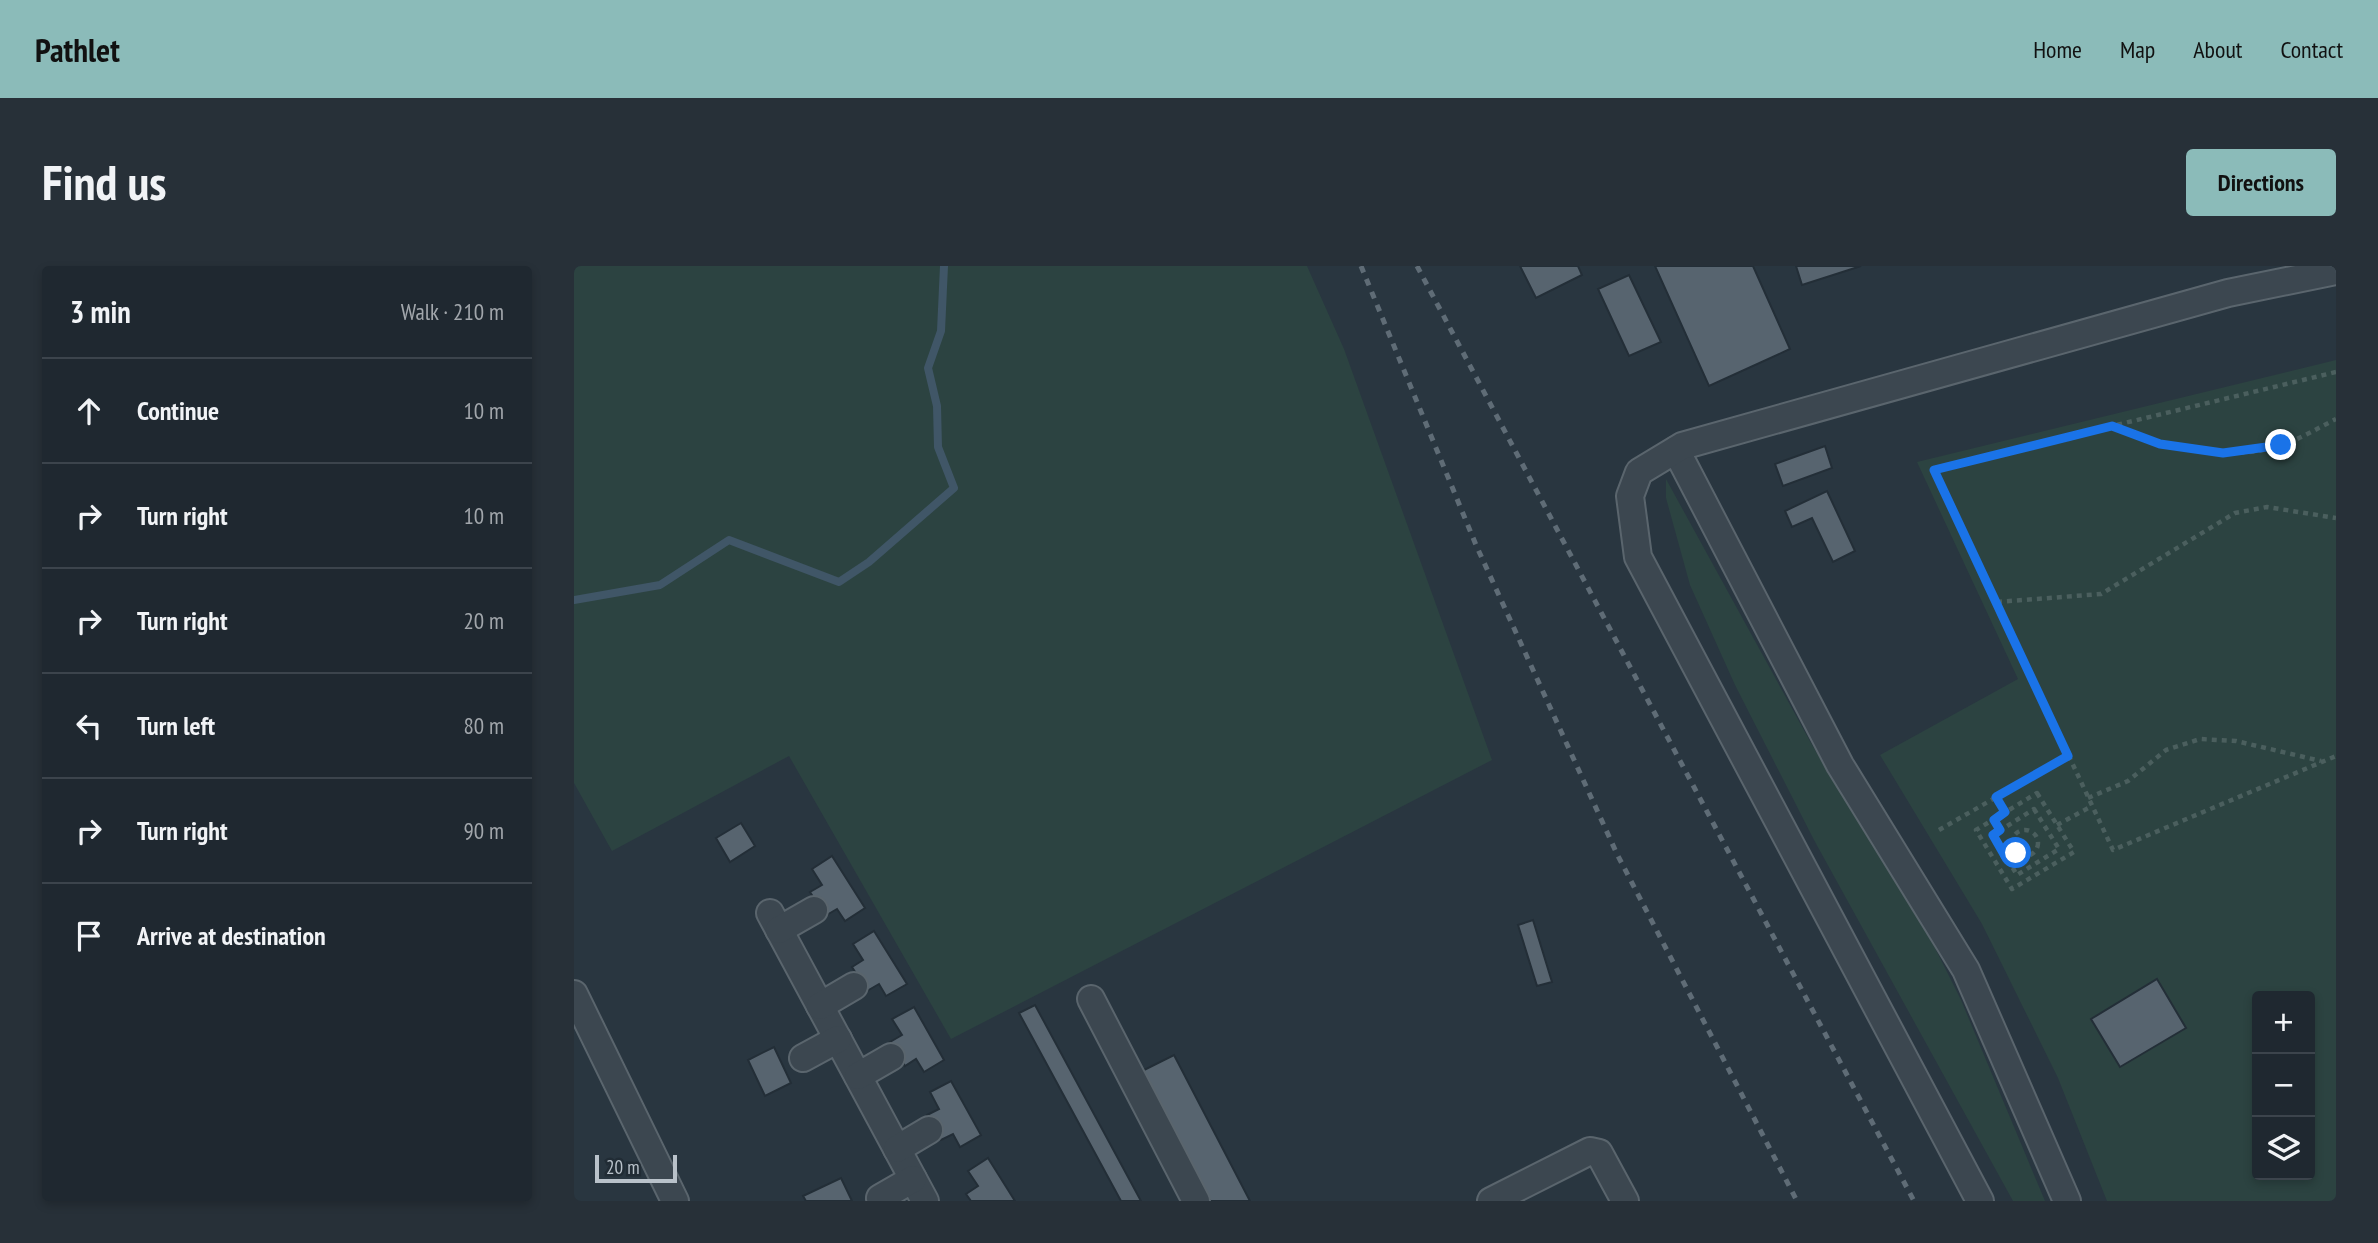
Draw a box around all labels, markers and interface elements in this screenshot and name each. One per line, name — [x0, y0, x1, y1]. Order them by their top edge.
text: Pathlet — [35, 28, 120, 71]
text: Home — [2033, 34, 2082, 65]
text: Map — [2120, 34, 2155, 65]
text: About — [2193, 34, 2242, 65]
text: Contact — [2280, 34, 2343, 65]
button: Directions — [2186, 149, 2336, 216]
text: Find us — [42, 150, 166, 214]
text: 3 min — [70, 292, 131, 331]
text: Walk · 210 m — [401, 297, 504, 326]
icon: ahead — [70, 392, 108, 430]
text: Continue — [137, 394, 219, 427]
text: 10 m — [463, 396, 504, 425]
route end — [2265, 429, 2296, 460]
icon: right — [70, 497, 108, 535]
text: Turn right — [137, 499, 228, 532]
text: 10 m — [463, 501, 504, 530]
icon: right — [70, 602, 108, 640]
text: Turn right — [137, 604, 228, 637]
text: 20 m — [463, 606, 504, 635]
icon: left — [70, 707, 108, 745]
text: Turn left — [137, 709, 215, 742]
text: 80 m — [463, 711, 504, 740]
icon: right — [70, 812, 108, 850]
text: Turn right — [137, 814, 228, 847]
text: 90 m — [463, 816, 504, 845]
route start — [2000, 837, 2031, 868]
icon: arrive — [70, 917, 108, 955]
text: Arrive at destination — [137, 919, 326, 952]
map controls — [2252, 991, 2315, 1180]
button: + — [2252, 991, 2315, 1054]
button: − — [2252, 1054, 2315, 1117]
button: layers — [2252, 1117, 2315, 1180]
scale bar — [595, 1152, 677, 1184]
text: 20 m — [606, 1155, 640, 1179]

